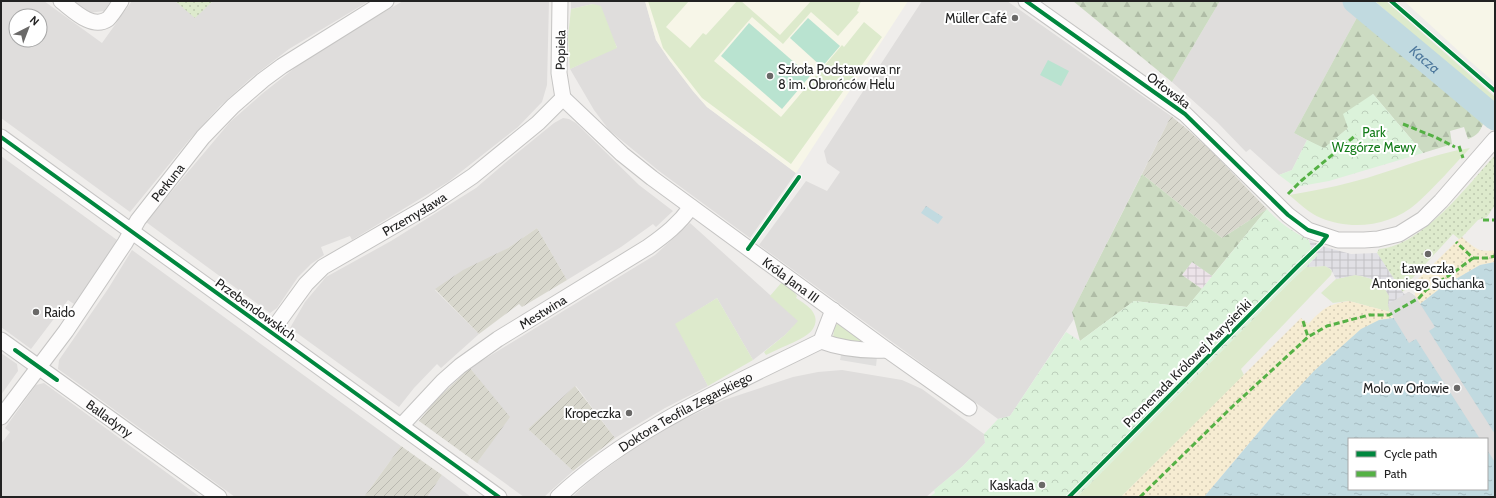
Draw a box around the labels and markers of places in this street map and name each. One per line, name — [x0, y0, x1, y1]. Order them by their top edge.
place label: Müller Café — [945, 10, 1007, 26]
marker: Müller Café — [1010, 13, 1020, 23]
place label: Szkoła Podstawowa nr 8 im. Obrońców Helu — [778, 61, 901, 92]
marker: Szkoła Podstawowa nr 8 im. Obrońców Helu — [765, 71, 775, 81]
marker: Ławeczka Antoniego Suchanka — [1423, 249, 1433, 259]
place label: Ławeczka Antoniego Suchanka — [1372, 260, 1485, 291]
place label: Raido — [44, 304, 75, 320]
marker: Raido — [31, 307, 41, 317]
place label: Molo w Orłowie — [1363, 380, 1449, 396]
marker: Molo w Orłowie — [1452, 383, 1462, 393]
place label: Kropeczka — [565, 405, 622, 421]
marker: Kropeczka — [624, 408, 634, 418]
place label: Kaskada — [990, 477, 1035, 493]
marker: Kaskada — [1037, 480, 1047, 490]

